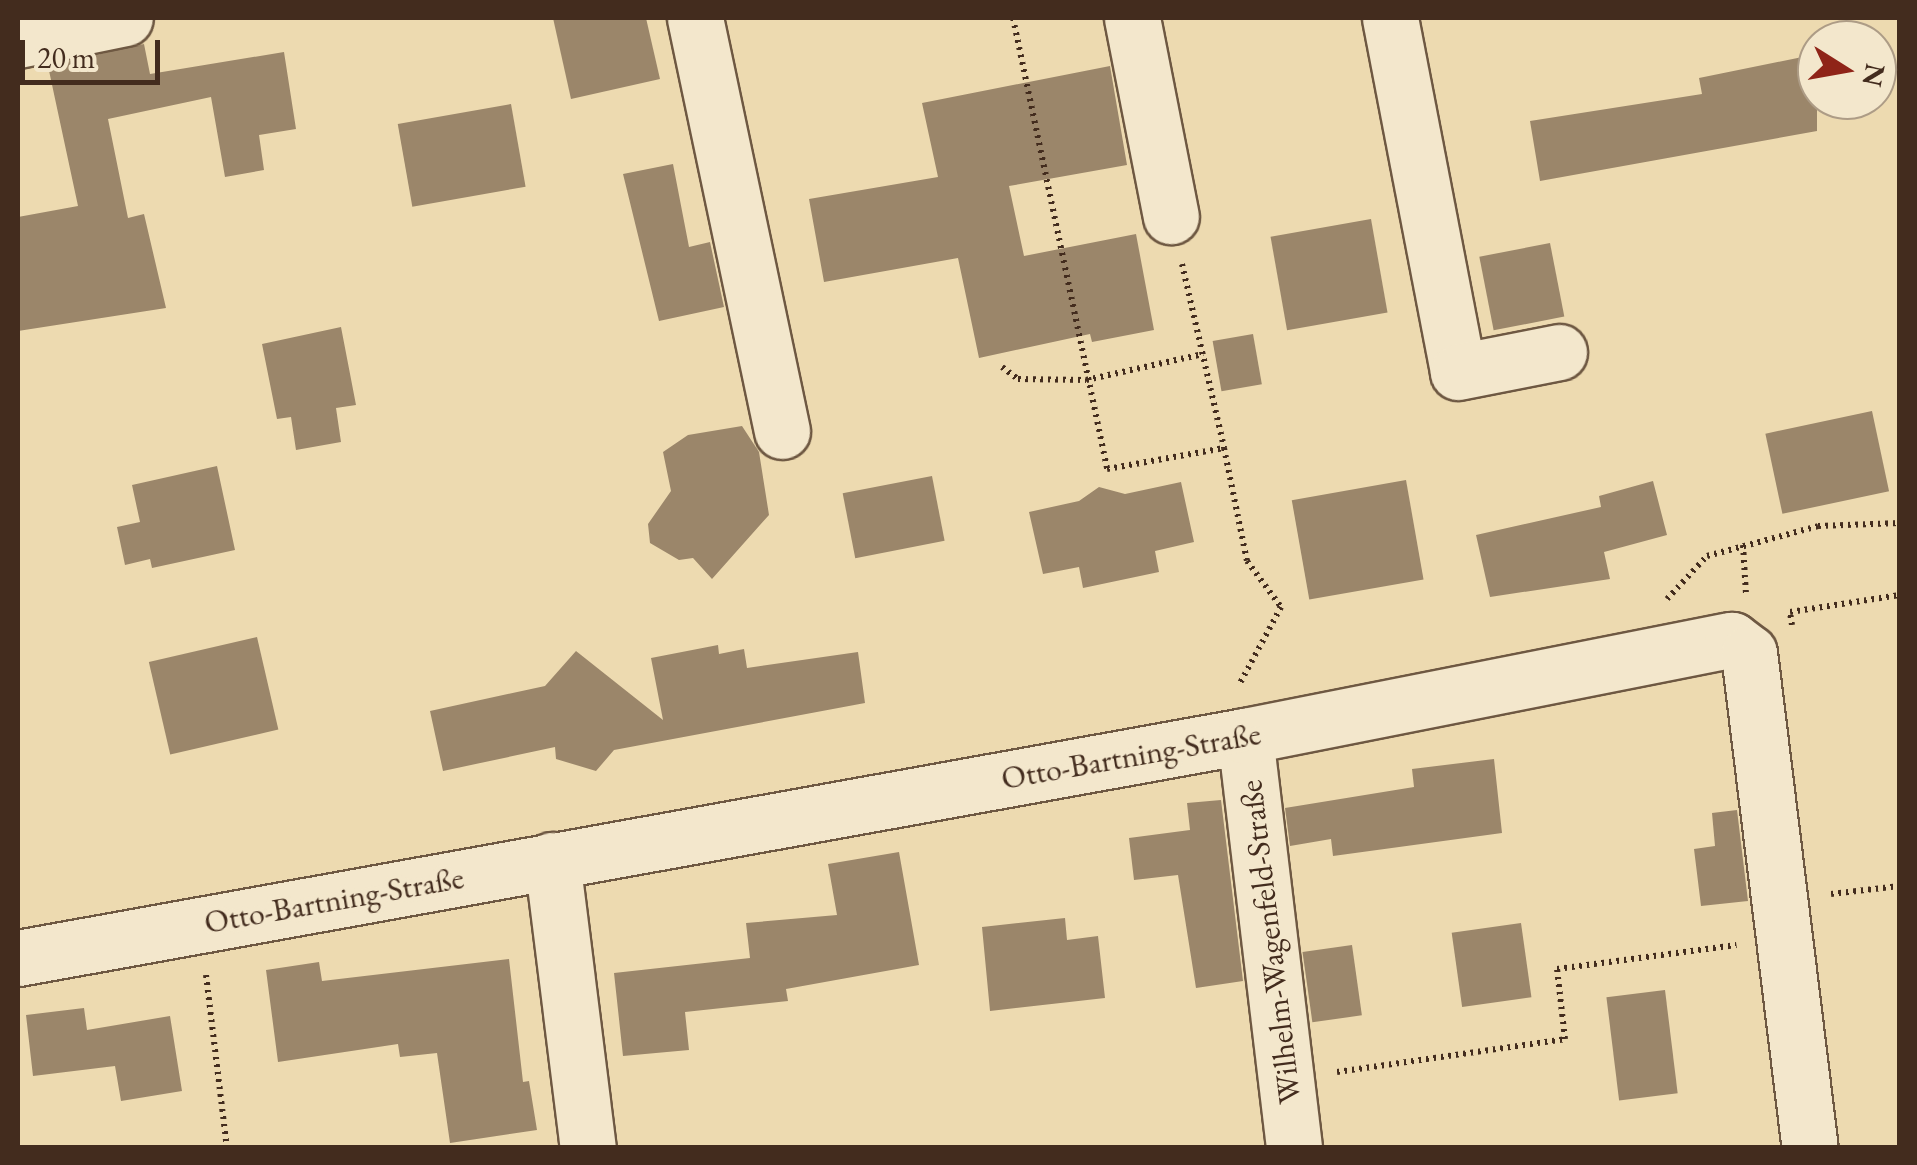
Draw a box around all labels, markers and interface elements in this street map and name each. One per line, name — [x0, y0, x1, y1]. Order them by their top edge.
scale bar — [25, 20, 165, 82]
north arrow — [1797, 20, 1897, 120]
text: 20 m — [37, 38, 95, 77]
text: N — [1855, 61, 1894, 90]
street label: Otto-Bartning-Straße — [998, 714, 1264, 798]
street label: Wilhelm-Wagenfeld-Straße — [1231, 778, 1309, 1106]
street label: Otto-Bartning-Straße — [201, 858, 467, 942]

